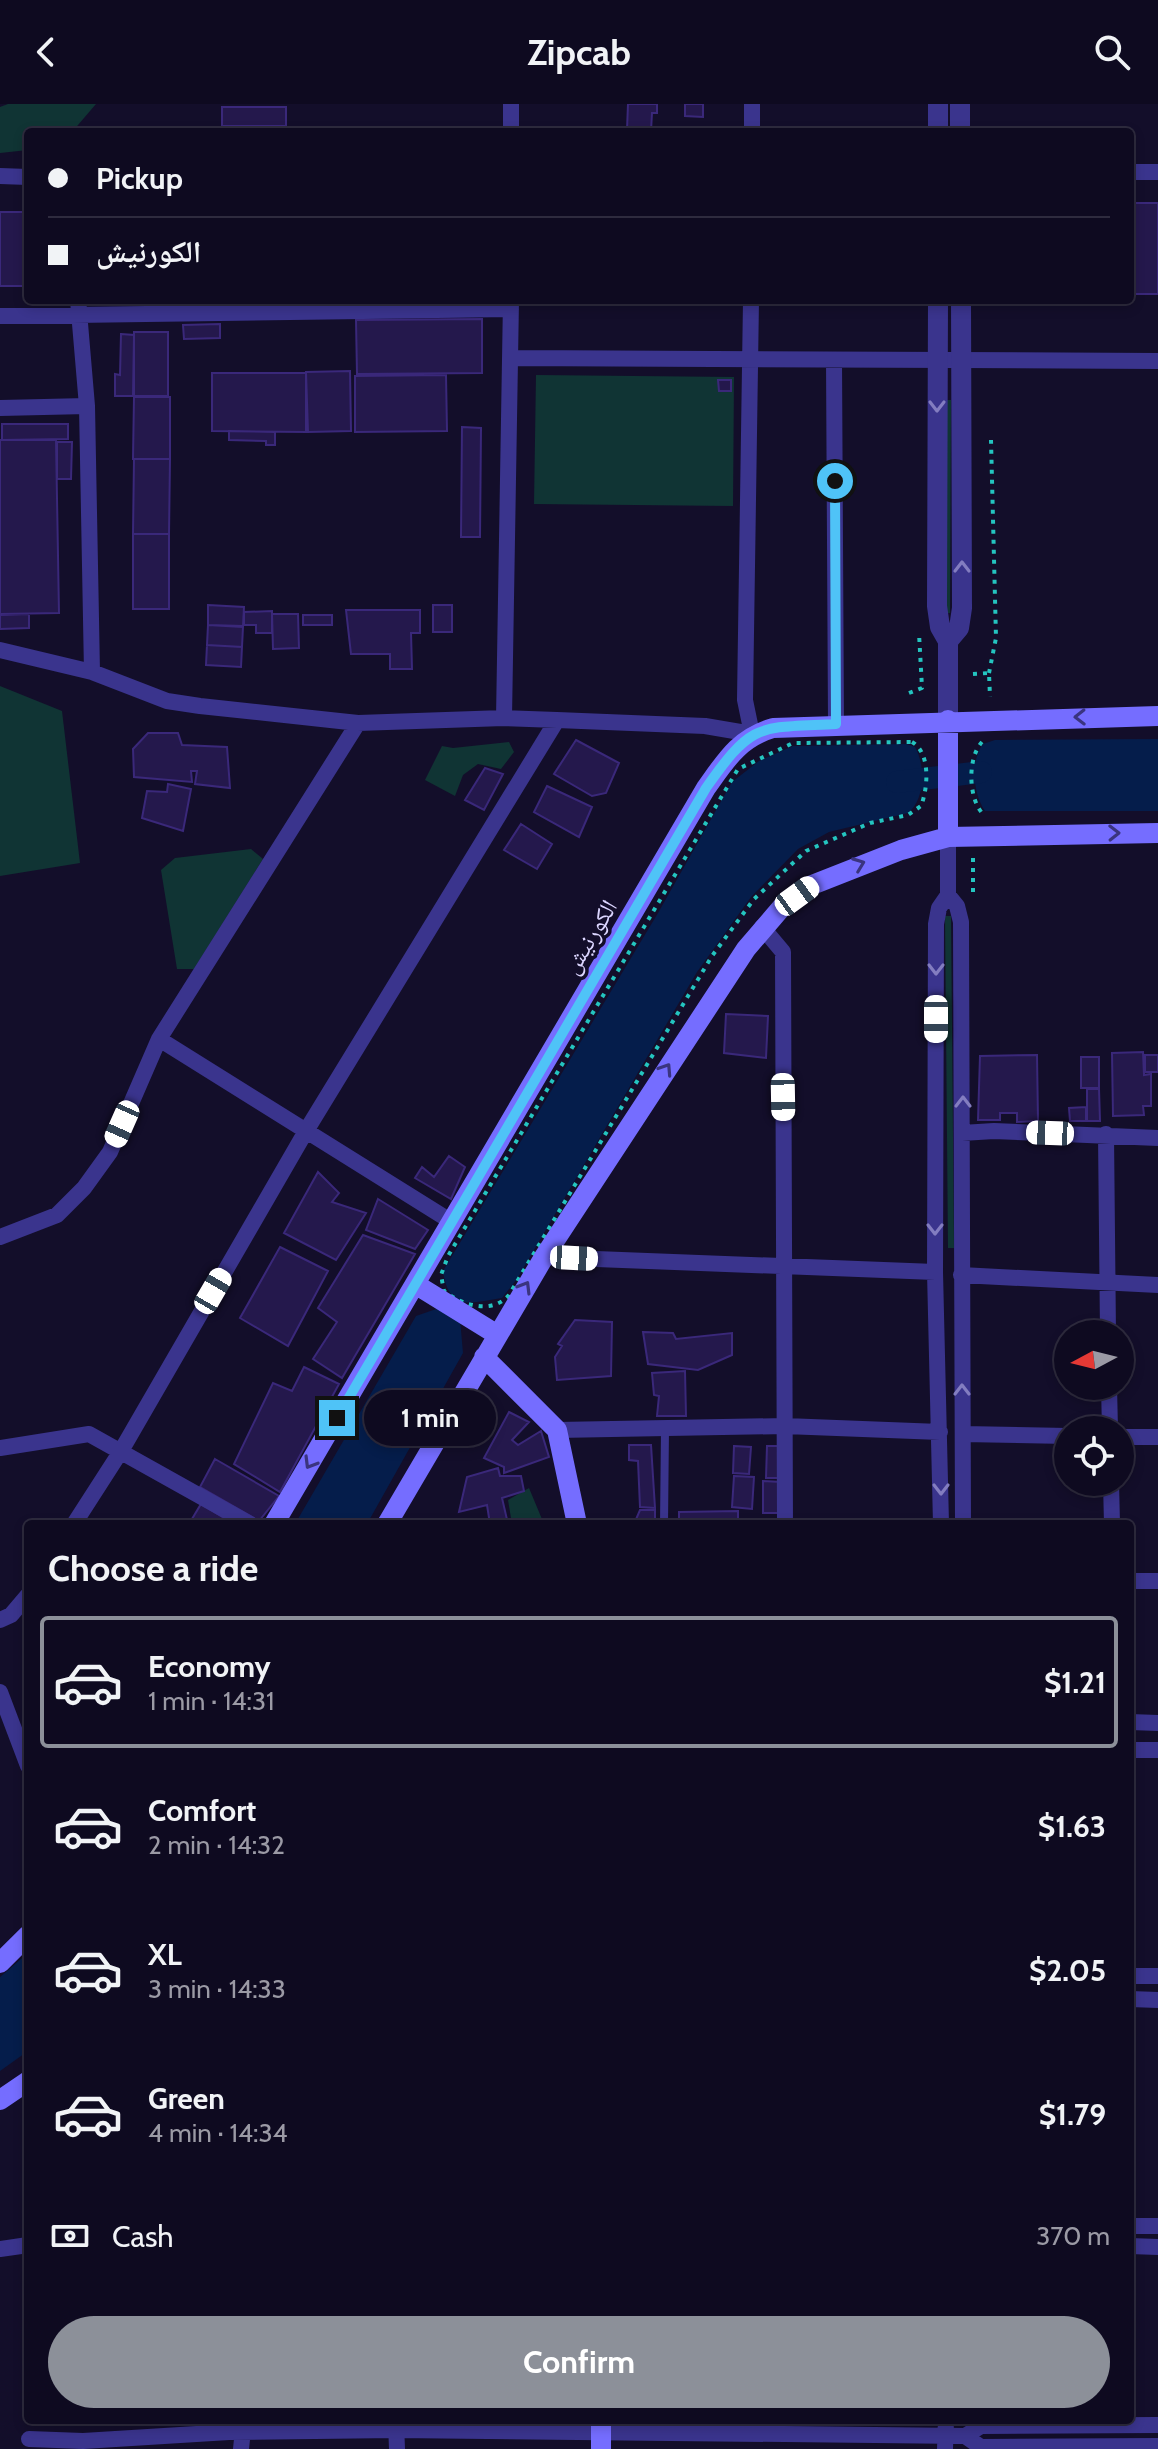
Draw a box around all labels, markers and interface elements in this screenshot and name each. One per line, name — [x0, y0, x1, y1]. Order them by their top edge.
icon: back — [24, 30, 68, 74]
text: Zipcab — [527, 30, 631, 74]
icon: search — [1090, 30, 1134, 74]
text: Pickup — [96, 160, 183, 197]
text: الكورنيش — [96, 233, 201, 270]
one-way arrow — [928, 400, 946, 413]
route start — [817, 463, 853, 499]
one-way arrow — [953, 560, 971, 573]
one-way arrow — [1073, 708, 1086, 726]
one-way arrow — [1108, 825, 1121, 842]
one-way arrow — [851, 857, 865, 874]
car — [771, 872, 823, 920]
street label: الكورنيش — [556, 894, 623, 979]
one-way arrow — [927, 963, 945, 976]
car — [924, 995, 948, 1043]
one-way arrow — [657, 1063, 672, 1078]
car — [771, 1073, 795, 1121]
one-way arrow — [954, 1095, 972, 1108]
car — [101, 1097, 143, 1151]
car — [1026, 1120, 1074, 1146]
one-way arrow — [926, 1223, 944, 1236]
car — [549, 1245, 599, 1271]
car — [191, 1264, 235, 1318]
one-way arrow — [516, 1281, 531, 1296]
north arrow — [1054, 1320, 1134, 1400]
map controls — [1054, 1320, 1134, 1496]
one-way arrow — [953, 1383, 971, 1396]
callout: 1 min — [365, 1390, 497, 1446]
route end — [319, 1400, 355, 1436]
text: 1 min — [401, 1402, 459, 1434]
button: locate — [1054, 1416, 1134, 1496]
one-way arrow — [304, 1454, 319, 1469]
one-way arrow — [932, 1483, 950, 1496]
text: Choose a ride — [48, 1546, 258, 1590]
icon: car — [52, 1646, 124, 1718]
text: Economy — [148, 1648, 271, 1685]
text: $1.21 — [1044, 1664, 1106, 1701]
text: 1 min · 14:31 — [148, 1685, 275, 1717]
icon: car — [52, 1790, 124, 1862]
text: Comfort — [148, 1792, 256, 1829]
text: $1.63 — [1038, 1808, 1106, 1845]
text: 2 min · 14:32 — [148, 1829, 285, 1861]
icon: car — [52, 1934, 124, 2006]
text: XL — [148, 1936, 182, 1973]
text: $2.05 — [1029, 1952, 1106, 1989]
text: 3 min · 14:33 — [148, 1973, 286, 2005]
icon: car — [52, 2078, 124, 2150]
text: Green — [148, 2080, 225, 2117]
text: $1.79 — [1039, 2096, 1106, 2133]
text: 4 min · 14:34 — [148, 2117, 288, 2149]
icon: cash — [48, 2214, 92, 2258]
text: Cash — [112, 2218, 174, 2255]
text: 370 m — [1036, 2220, 1110, 2252]
button: Confirm — [48, 2316, 1110, 2408]

